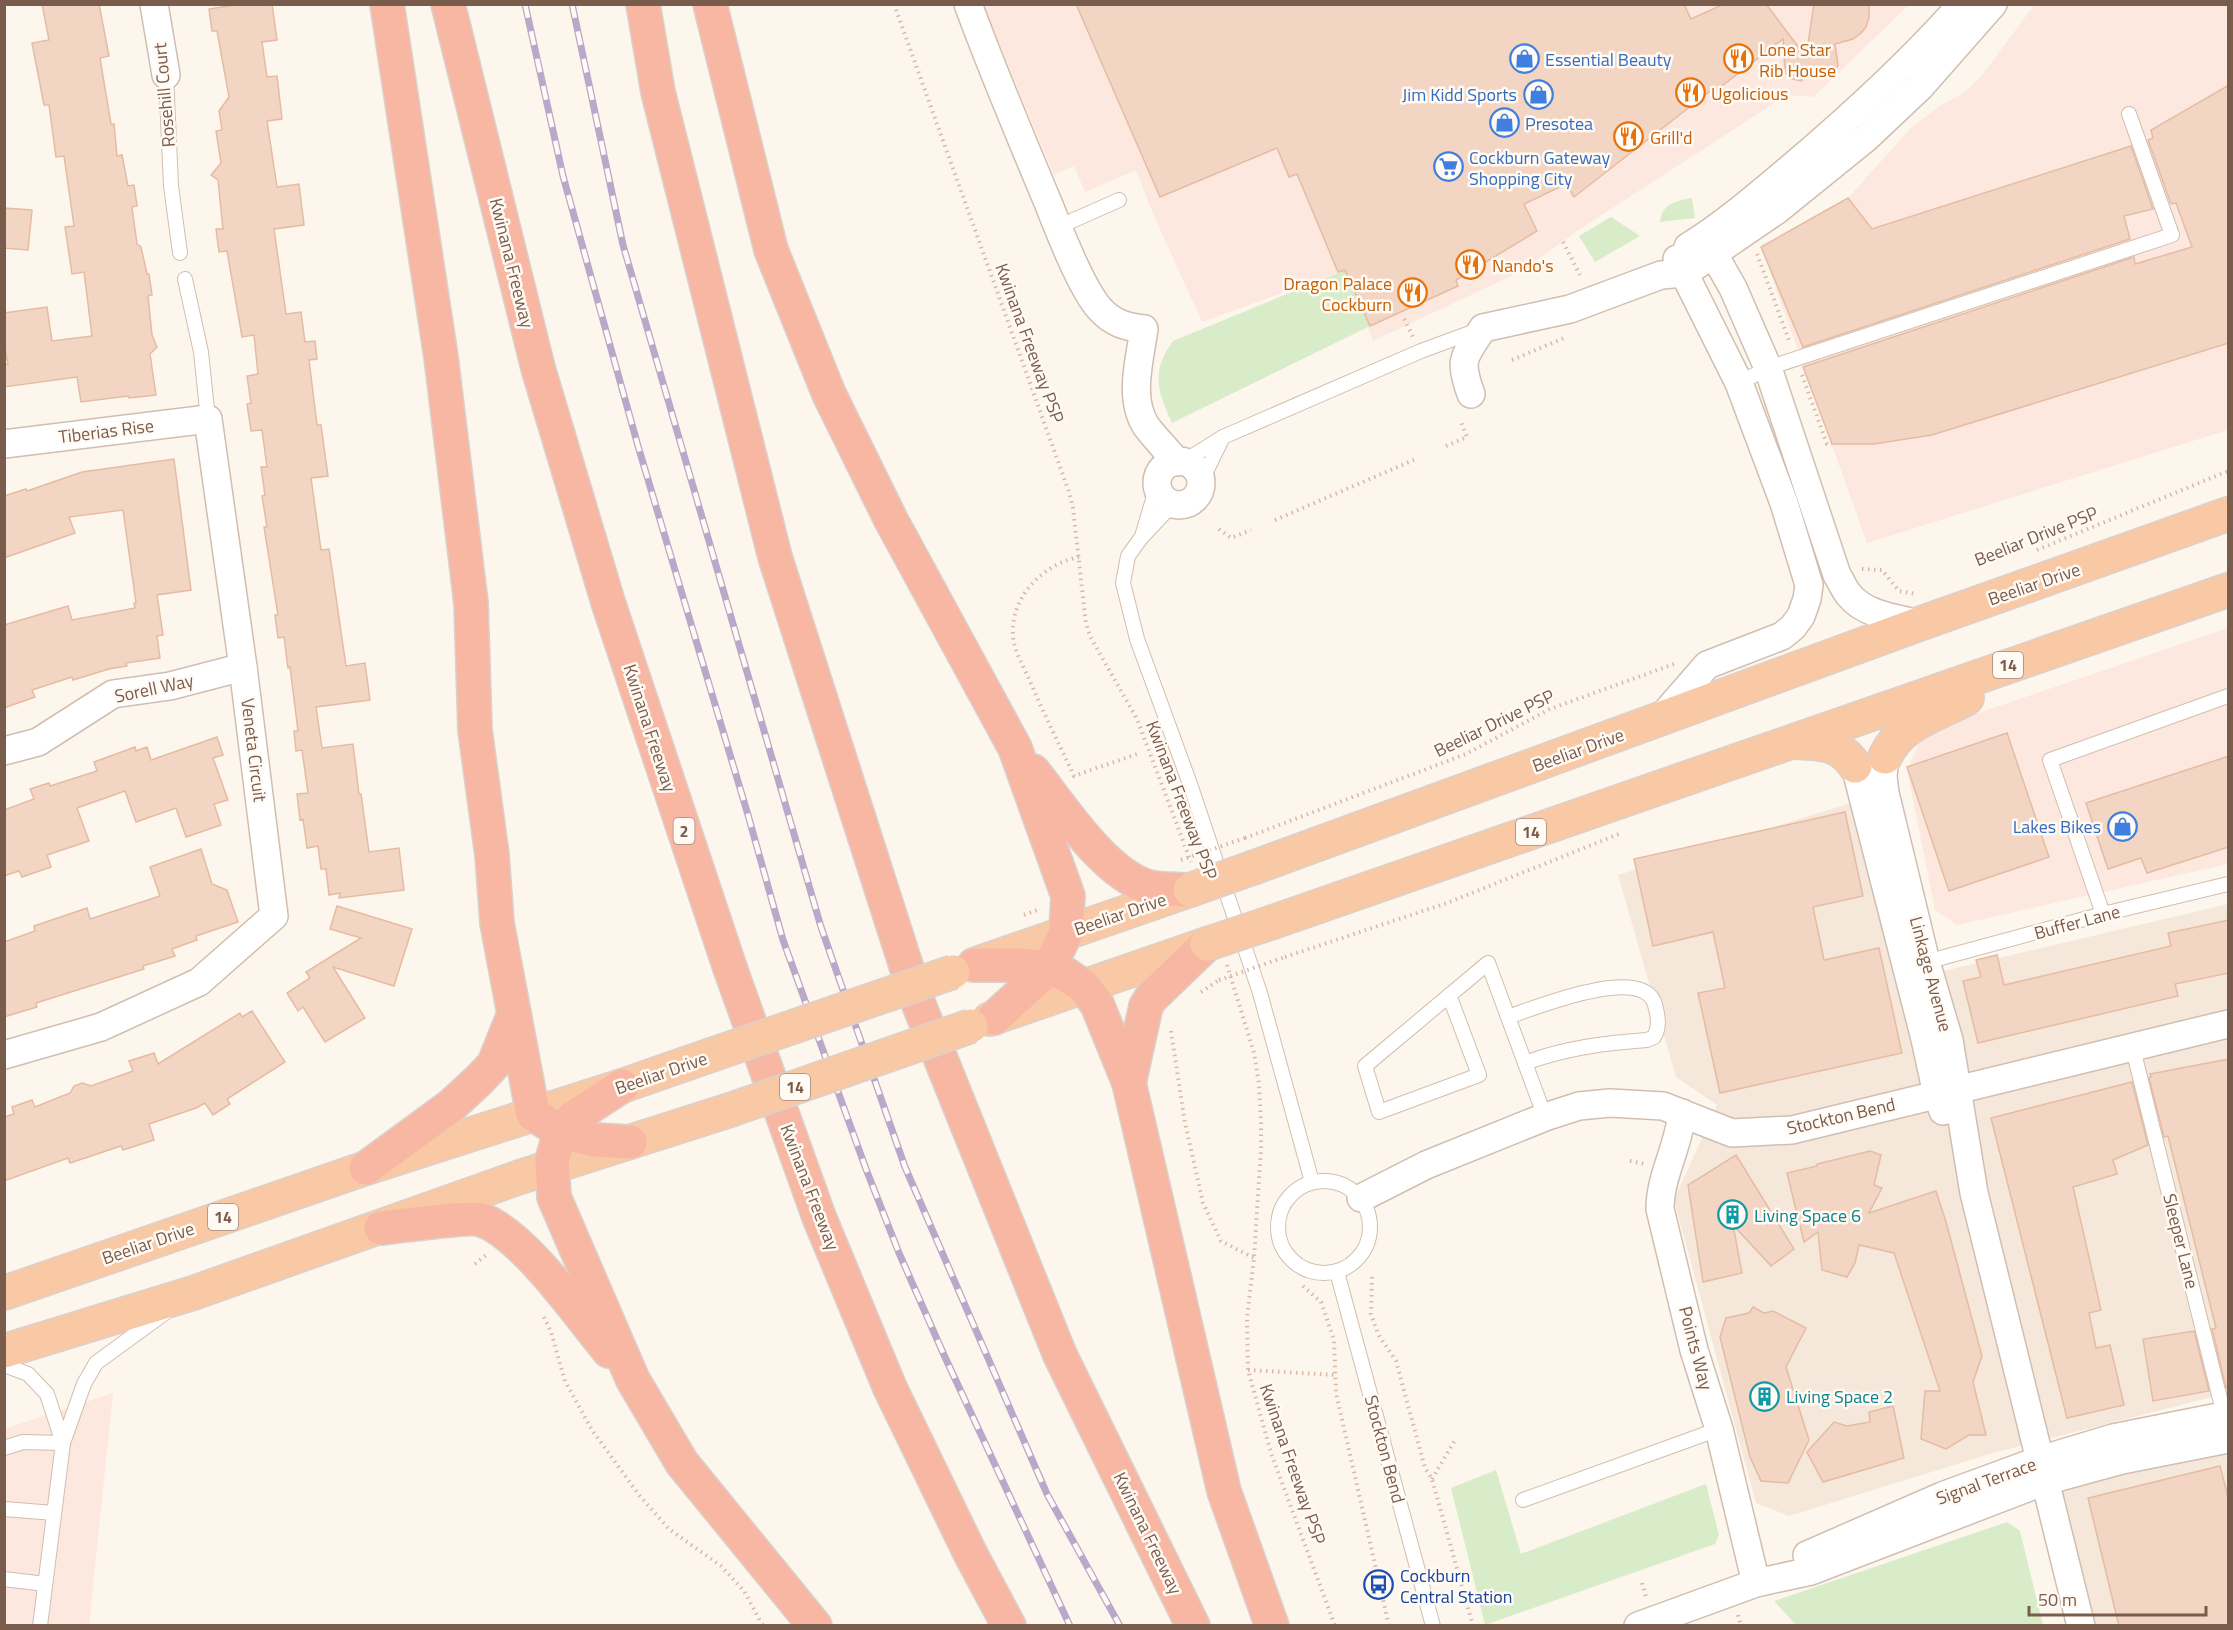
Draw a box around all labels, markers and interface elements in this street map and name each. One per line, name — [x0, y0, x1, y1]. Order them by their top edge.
place label: Lone Star Rib House — [1759, 36, 1836, 84]
street label: Rosehill Court — [146, 41, 182, 148]
shop icon: Essential Beauty — [1508, 43, 1540, 75]
restaurant icon: Lone Star Rib House — [1722, 43, 1754, 75]
place label: Essential Beauty — [1545, 46, 1672, 73]
restaurant icon: Ugolicious — [1674, 77, 1706, 109]
shop icon: Jim Kidd Sports — [1522, 78, 1554, 110]
place label: Ugolicious — [1711, 80, 1788, 107]
place label: Jim Kidd Sports — [1402, 81, 1517, 108]
shop icon: Presotea — [1488, 107, 1520, 139]
place label: Presotea — [1525, 110, 1593, 137]
restaurant icon: Grill'd — [1613, 121, 1645, 153]
place label: Grill'd — [1650, 124, 1692, 151]
place label: Cockburn Gateway Shopping City — [1469, 144, 1610, 192]
supermarket icon: Cockburn Gateway Shopping City — [1432, 151, 1464, 183]
street label: Kwinana Freeway — [483, 195, 541, 331]
restaurant icon: Nando's — [1455, 249, 1487, 281]
place label: Nando's — [1492, 252, 1554, 279]
street label: Kwinana Freeway PSP — [989, 259, 1072, 427]
place label: Dragon Palace Cockburn — [1283, 270, 1392, 318]
restaurant icon: Dragon Palace Cockburn — [1397, 277, 1429, 309]
street label: Tiberias Rise — [57, 412, 155, 450]
street label: Beeliar Drive PSP — [1970, 499, 2102, 573]
street label: Beeliar Drive — [1984, 556, 2084, 612]
road number: 14 — [1993, 652, 2023, 678]
street label: Kwinana Freeway — [617, 660, 684, 796]
street label: Sorell Way — [112, 666, 196, 710]
street label: Beeliar Drive PSP — [1429, 682, 1559, 764]
street label: Veneta Circuit — [234, 697, 274, 804]
street label: Kwinana Freeway PSP — [1139, 717, 1225, 884]
street label: Beeliar Drive — [1528, 721, 1628, 779]
shop icon: Lakes Bikes — [2106, 810, 2138, 842]
place label: Lakes Bikes — [2013, 813, 2101, 840]
road number: 2 — [674, 818, 694, 844]
road number: 14 — [1516, 819, 1546, 845]
street label: Beeliar Drive — [1070, 886, 1170, 942]
street label: Buffer Lane — [2031, 898, 2123, 946]
street label: Linkage Avenue — [1903, 913, 1959, 1035]
street label: Beeliar Drive — [611, 1045, 711, 1101]
road number: 14 — [780, 1074, 810, 1100]
street label: Stockton Bend — [1784, 1090, 1898, 1142]
street label: Kwinana Freeway — [774, 1120, 847, 1254]
street label: Sleeper Lane — [2156, 1191, 2206, 1291]
building icon: Living Space 6 — [1717, 1199, 1749, 1231]
place label: Living Space 6 — [1754, 1202, 1861, 1229]
road number: 14 — [208, 1204, 238, 1230]
street label: Beeliar Drive — [98, 1215, 198, 1271]
street label: Points Way — [1672, 1303, 1720, 1393]
street label: Kwinana Freeway PSP — [1253, 1380, 1333, 1548]
building icon: Living Space 2 — [1749, 1380, 1781, 1412]
place label: Living Space 2 — [1786, 1383, 1893, 1410]
street label: Stockton Bend — [1358, 1392, 1412, 1506]
street label: Signal Terrace — [1932, 1450, 2040, 1512]
street label: Kwinana Freeway — [1107, 1467, 1189, 1599]
place label: Cockburn Central Station — [1400, 1562, 1512, 1610]
bus stop icon: Cockburn Central Station — [1363, 1569, 1395, 1601]
scale bar — [2029, 1579, 2206, 1617]
text: 50 m — [2038, 1586, 2077, 1613]

